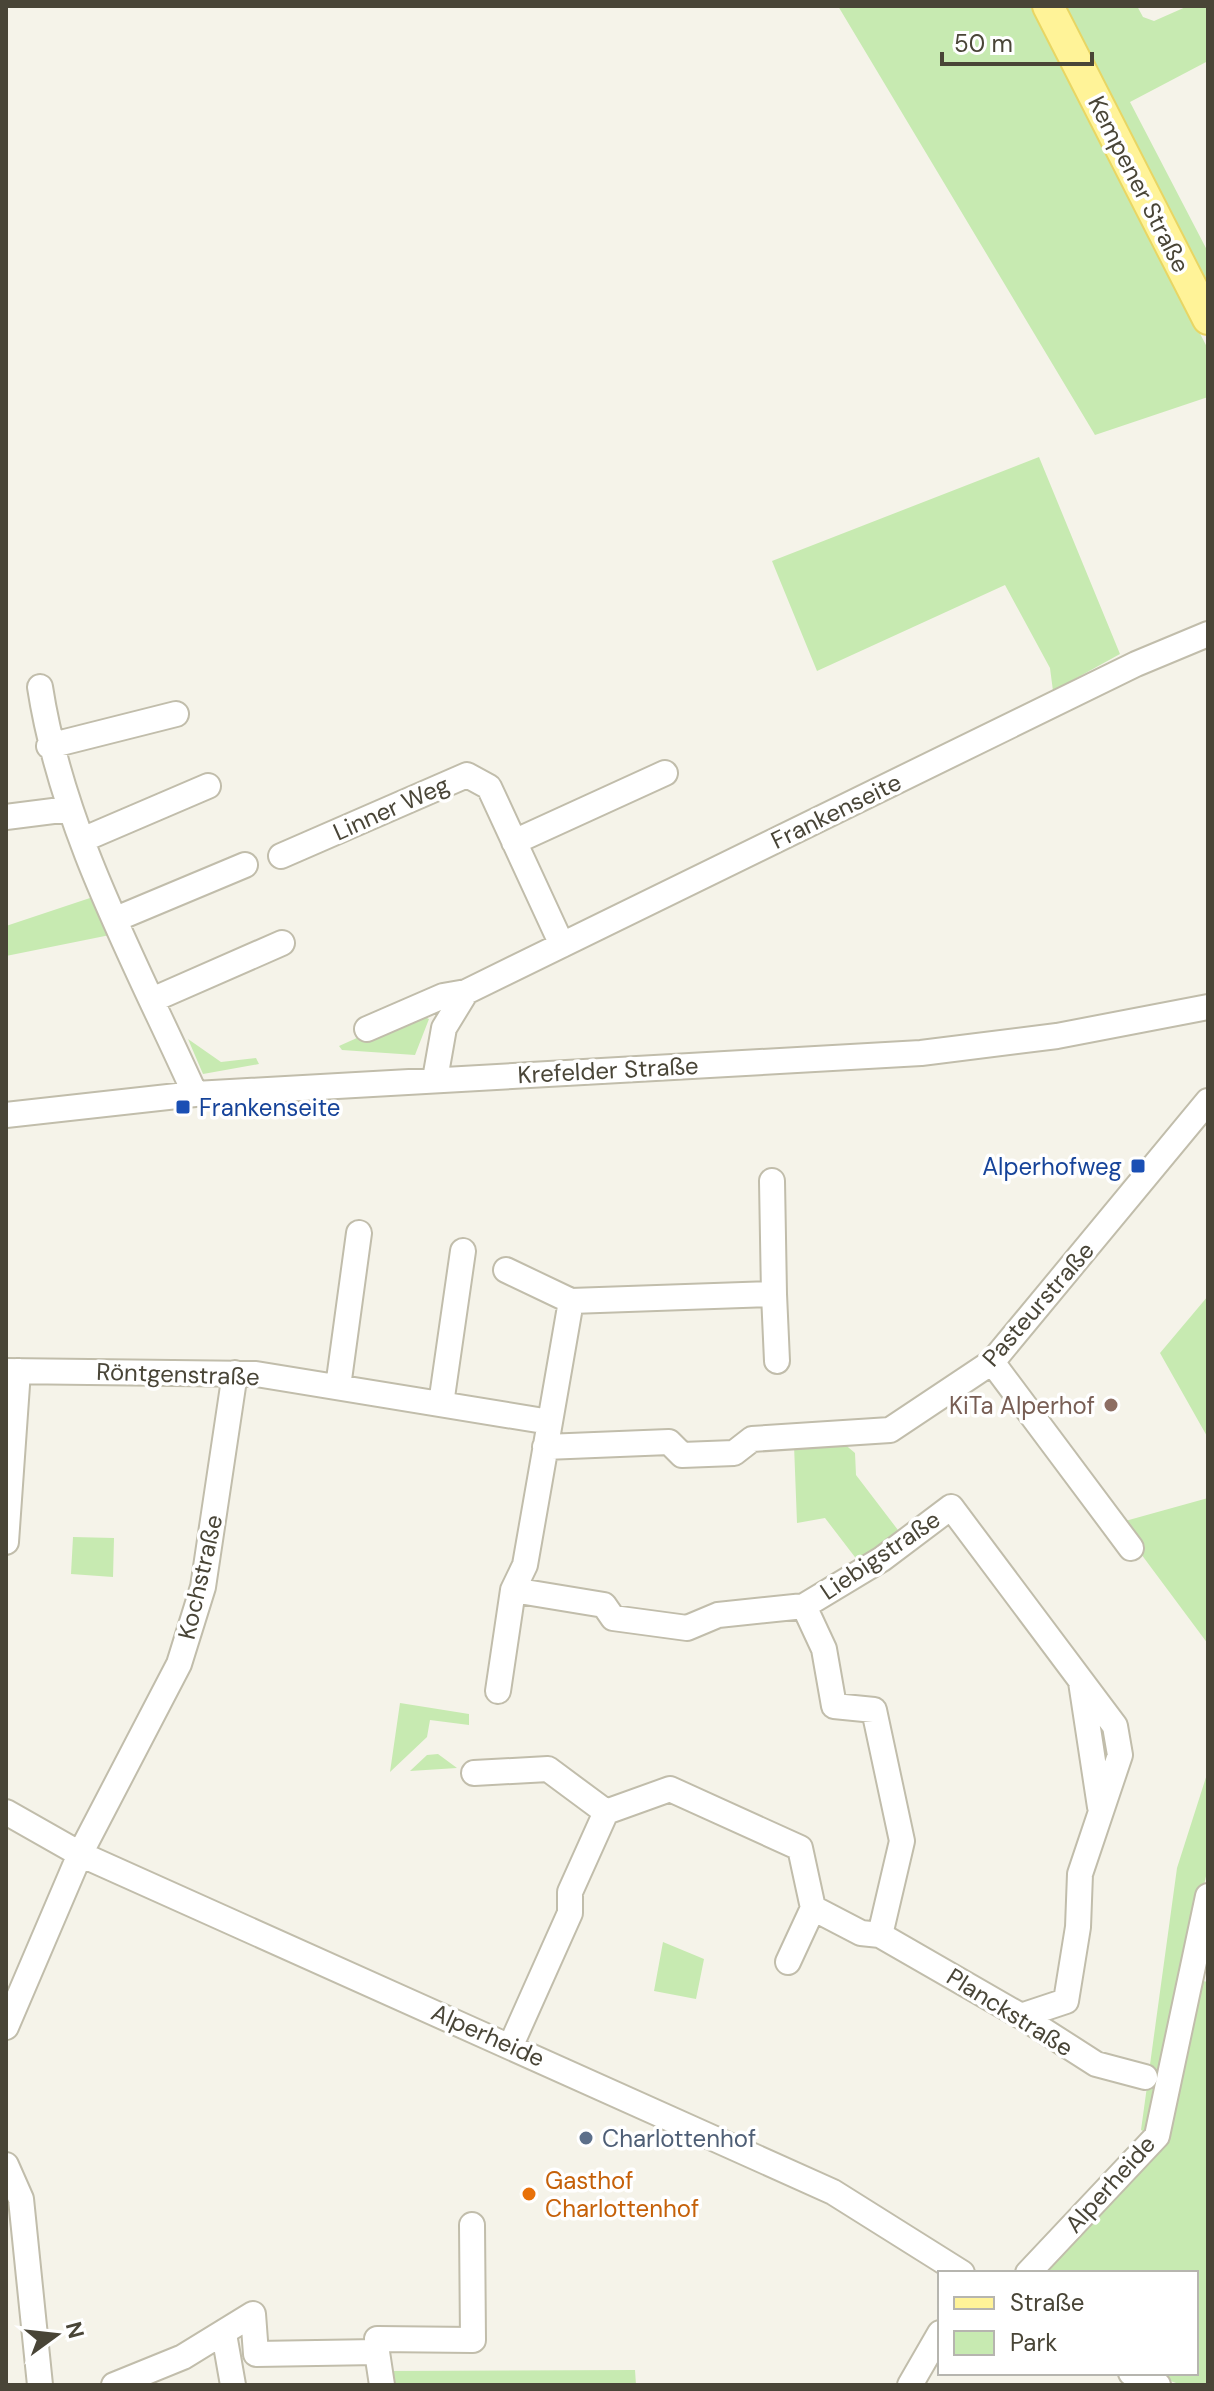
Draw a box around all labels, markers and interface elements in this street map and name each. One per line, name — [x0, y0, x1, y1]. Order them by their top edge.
scale bar — [942, 16, 1092, 66]
text: 50 m — [954, 28, 1013, 59]
street label: Kempener Straße — [1081, 91, 1197, 277]
street label: Frankenseite — [766, 766, 906, 856]
street label: Linner Weg — [328, 769, 454, 847]
street label: Krefelder Straße — [517, 1050, 699, 1090]
place label: Frankenseite — [199, 1092, 340, 1123]
marker: Frankenseite — [174, 1098, 192, 1116]
place label: Alperhofweg — [982, 1151, 1122, 1182]
marker: Alperhofweg — [1129, 1157, 1147, 1175]
street label: Pasteurstraße — [975, 1235, 1101, 1373]
street label: Röntgenstraße — [96, 1356, 260, 1392]
place label: KiTa Alperhof — [949, 1390, 1095, 1421]
marker: KiTa Alperhof — [1102, 1396, 1120, 1414]
street label: Liebigstraße — [814, 1503, 946, 1607]
street label: Kochstraße — [171, 1512, 229, 1642]
street label: Planckstraße — [941, 1961, 1079, 2063]
street label: Alperheide — [427, 1996, 549, 2074]
place label: Charlottenhof — [602, 2123, 756, 2154]
marker: Charlottenhof — [577, 2129, 595, 2147]
street label: Alperheide — [1058, 2129, 1162, 2239]
place label: Gasthof Charlottenhof — [545, 2165, 699, 2224]
marker: Gasthof Charlottenhof — [520, 2185, 538, 2203]
legend — [938, 2271, 1198, 2375]
text: Straße — [1010, 2287, 1084, 2318]
north arrow — [16, 2295, 96, 2375]
text: N — [59, 2318, 91, 2341]
text: Park — [1010, 2327, 1057, 2358]

